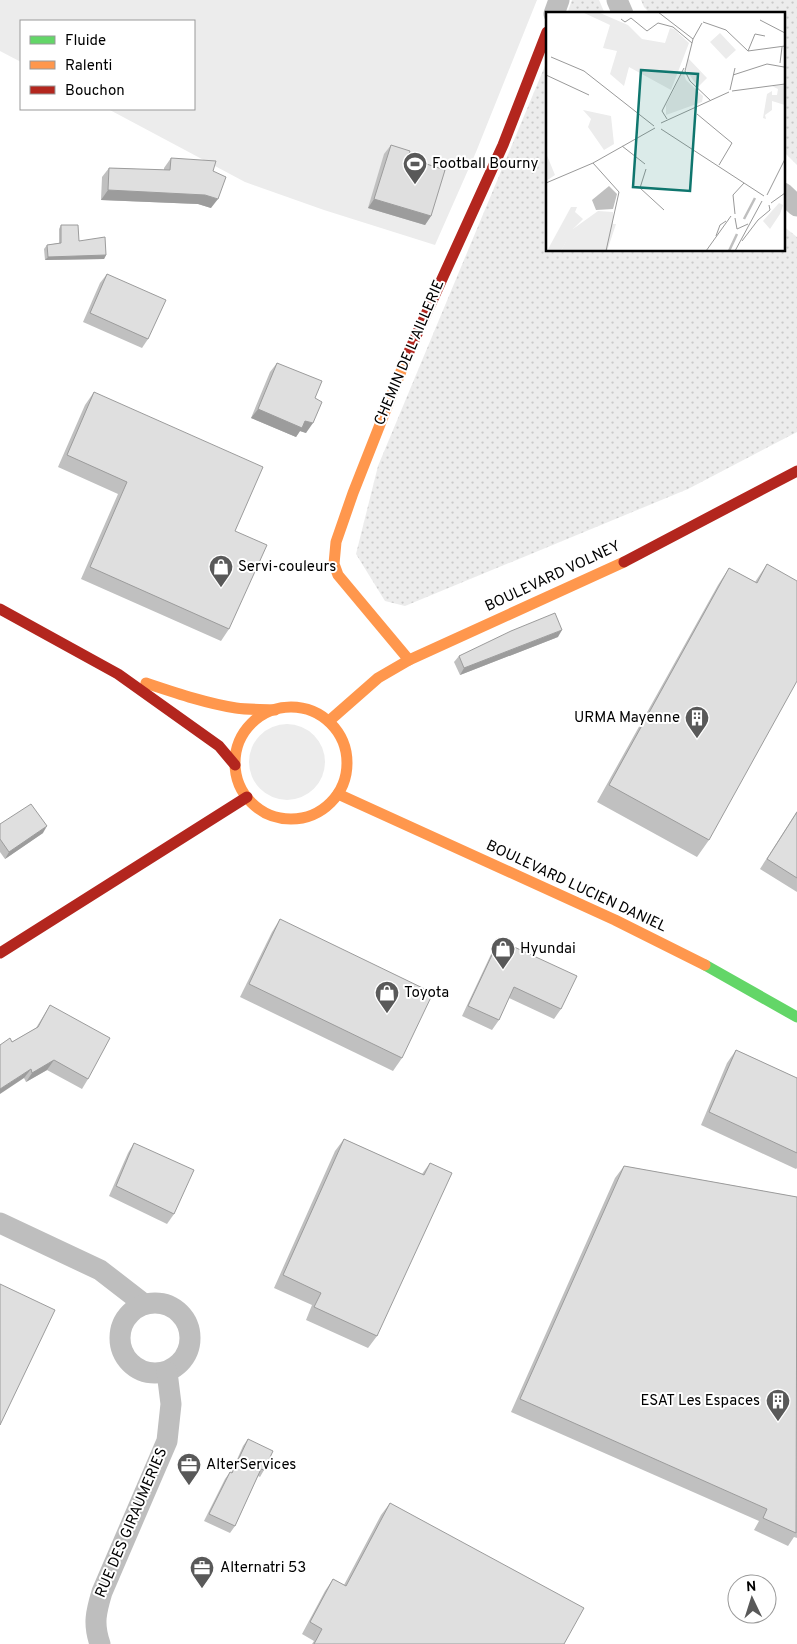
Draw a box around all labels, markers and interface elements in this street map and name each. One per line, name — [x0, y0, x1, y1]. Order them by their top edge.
inset map — [546, 12, 784, 251]
legend — [20, 20, 195, 110]
text: Fluide — [65, 32, 106, 51]
text: Ralenti — [65, 57, 112, 76]
text: Bouchon — [65, 82, 125, 101]
sports icon: Football Bourny — [402, 151, 428, 185]
place label: Football Bourny — [432, 155, 538, 174]
street label: CHEMIN DE L'AILLERIE — [371, 277, 449, 429]
street label: BOULEVARD VOLNEY — [482, 537, 624, 617]
shop icon: Servi-couleurs — [208, 554, 234, 588]
place label: Servi-couleurs — [238, 558, 336, 577]
building icon: URMA Mayenne — [684, 705, 710, 739]
place label: URMA Mayenne — [574, 709, 680, 728]
street label: BOULEVARD LUCIEN DANIEL — [483, 837, 669, 937]
shop icon: Hyundai — [490, 936, 516, 970]
place label: Hyundai — [520, 940, 576, 959]
shop icon: Toyota — [374, 980, 400, 1014]
place label: Toyota — [404, 984, 449, 1003]
building icon: ESAT Les Espaces — [765, 1388, 791, 1422]
place label: ESAT Les Espaces — [641, 1392, 760, 1411]
street label: RUE DES GIRAUMERIES — [92, 1445, 172, 1601]
office icon: AlterServices — [176, 1452, 202, 1486]
place label: AlterServices — [206, 1456, 296, 1475]
office icon: Alternatri 53 — [189, 1555, 215, 1589]
place label: Alternatri 53 — [220, 1559, 306, 1578]
north arrow — [727, 1574, 777, 1624]
text: N — [746, 1579, 757, 1596]

